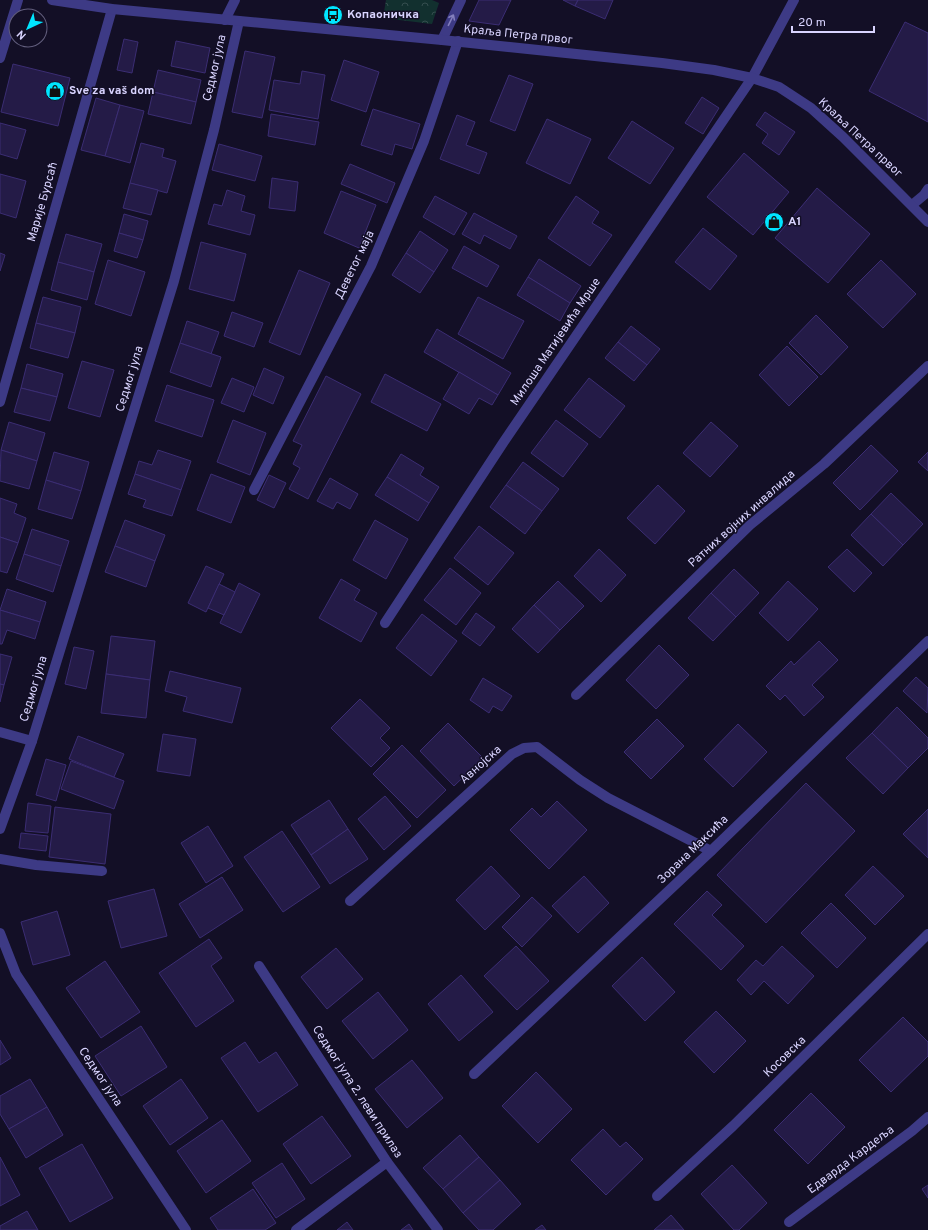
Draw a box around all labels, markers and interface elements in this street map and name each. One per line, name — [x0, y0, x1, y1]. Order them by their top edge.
bus stop icon: Копаоничка — [322, 4, 344, 26]
place label: Копаоничка — [347, 7, 419, 23]
north arrow — [8, 8, 48, 48]
scale bar — [792, 8, 874, 34]
one-way arrow — [448, 14, 455, 26]
text: 20 m — [798, 15, 826, 31]
street label: Краља Петра првог — [463, 21, 573, 49]
text: N — [14, 27, 29, 42]
street label: Седмог јула — [200, 33, 230, 103]
shop icon: Sve za vaš dom — [44, 80, 66, 102]
place label: Sve za vaš dom — [69, 83, 154, 99]
street label: Краља Петра првог — [814, 95, 906, 181]
street label: Марије Бурсаћ — [24, 160, 62, 244]
shop icon: A1 — [763, 211, 785, 233]
place label: A1 — [788, 214, 801, 230]
street label: Деветог маја — [331, 228, 379, 302]
street label: Милоша Матијевића Мрше — [507, 275, 605, 409]
street label: Седмог јула — [112, 344, 148, 414]
street label: Ратних војних инвалида — [685, 467, 799, 571]
street label: Седмог јула — [16, 654, 52, 724]
street label: Авнојска — [457, 742, 505, 788]
street label: Зорана Максића — [654, 812, 732, 888]
street label: Седмог јула 2. леви прилаз — [308, 1022, 406, 1162]
street label: Косовска — [760, 1033, 810, 1081]
street label: Седмог јула — [74, 1044, 126, 1110]
street label: Едварда Кардеља — [804, 1122, 898, 1198]

